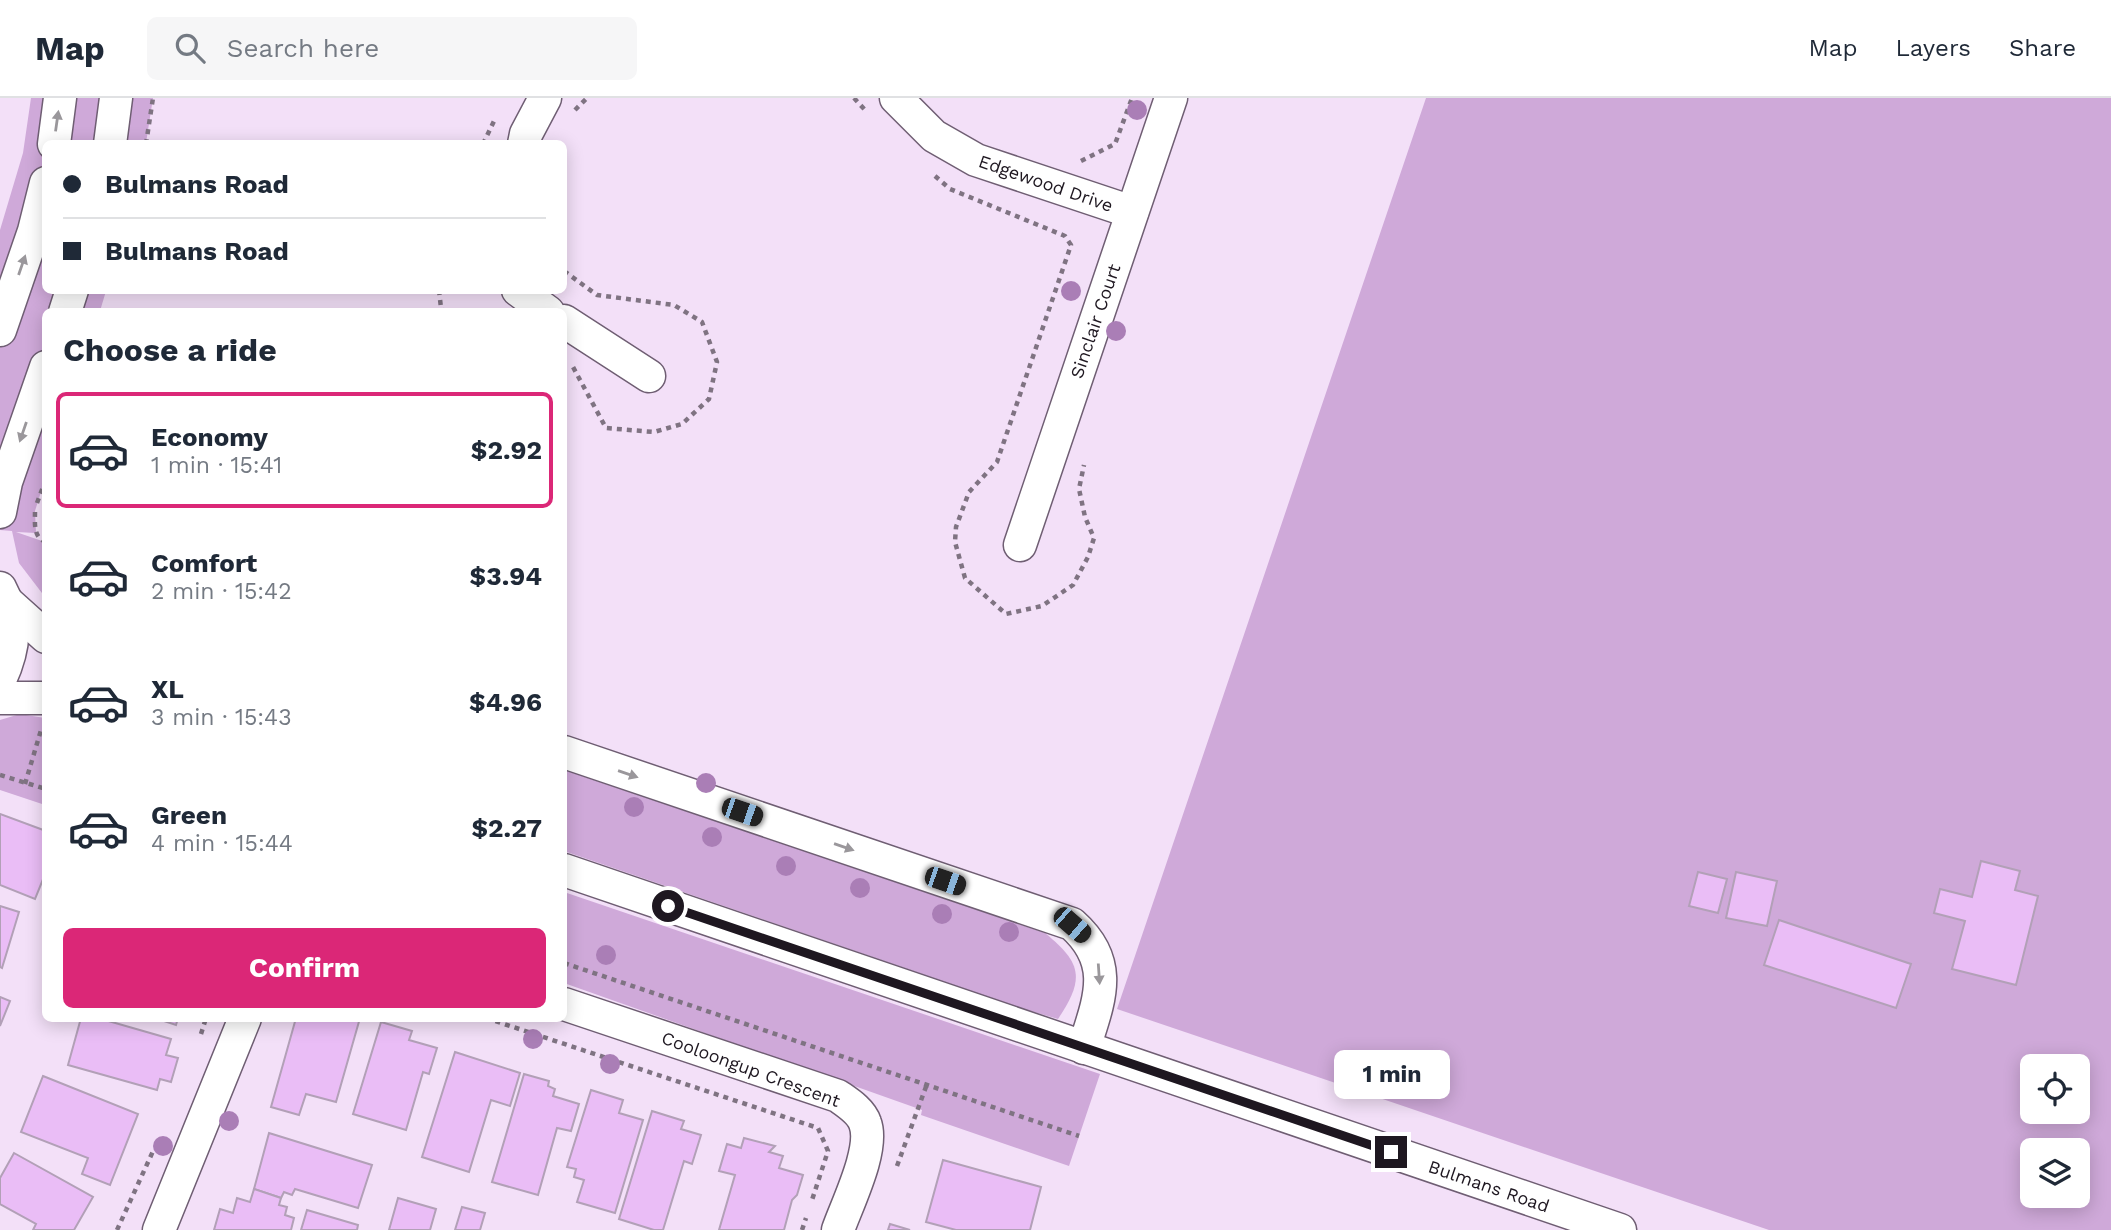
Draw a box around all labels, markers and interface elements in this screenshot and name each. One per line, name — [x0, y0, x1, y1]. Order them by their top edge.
search box — [147, 17, 637, 80]
text: Map — [35, 29, 105, 68]
icon: search — [171, 29, 209, 67]
text: Search here — [227, 33, 379, 63]
text: Map — [1809, 34, 1857, 62]
text: Layers — [1895, 34, 1971, 62]
text: Share — [2009, 34, 2076, 62]
one-way arrow — [51, 110, 62, 132]
street label: Edgewood Drive — [976, 150, 1116, 216]
text: Bulmans Road — [105, 169, 289, 199]
text: Bulmans Road — [105, 236, 289, 266]
one-way arrow — [17, 255, 28, 276]
street label: Sinclair Court — [1066, 261, 1125, 381]
text: Choose a ride — [63, 331, 277, 369]
icon: car — [67, 419, 130, 482]
one-way arrow — [17, 421, 28, 442]
text: Economy — [151, 422, 268, 452]
text: $2.92 — [471, 435, 542, 465]
text: 1 min · 15:41 — [151, 452, 282, 479]
icon: car — [67, 545, 130, 608]
text: Comfort — [151, 548, 257, 578]
text: $3.94 — [470, 561, 542, 591]
text: 2 min · 15:42 — [151, 578, 292, 605]
icon: car — [67, 671, 130, 734]
text: XL — [151, 674, 184, 704]
text: $4.96 — [469, 687, 542, 717]
text: 3 min · 15:43 — [151, 704, 292, 731]
one-way arrow — [618, 769, 639, 780]
car — [719, 795, 766, 829]
icon: car — [67, 797, 130, 860]
text: Green — [151, 800, 227, 830]
text: $2.27 — [471, 813, 542, 843]
text: 4 min · 15:44 — [151, 830, 293, 857]
one-way arrow — [833, 842, 854, 853]
car — [922, 864, 969, 898]
route start — [652, 890, 684, 922]
car — [1050, 903, 1095, 947]
button: Confirm — [63, 928, 546, 1008]
one-way arrow — [1094, 963, 1105, 985]
street label: Cooloongup Crescent — [659, 1027, 844, 1111]
callout: 1 min — [1333, 1051, 1449, 1100]
map controls — [2020, 1054, 2090, 1208]
button: locate — [2020, 1054, 2090, 1124]
text: 1 min — [1362, 1061, 1422, 1088]
route end — [1375, 1136, 1407, 1168]
button: layers — [2020, 1138, 2090, 1208]
street label: Bulmans Road — [1426, 1155, 1552, 1217]

